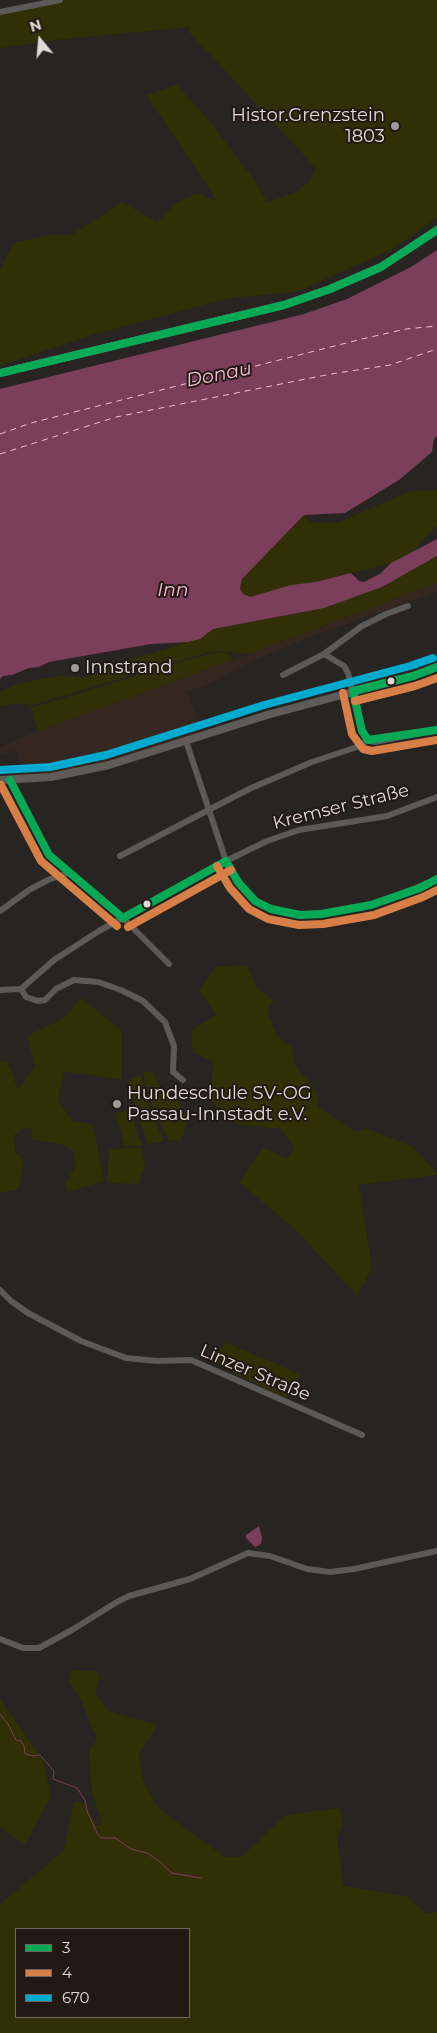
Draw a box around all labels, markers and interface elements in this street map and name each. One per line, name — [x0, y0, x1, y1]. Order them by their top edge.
north arrow — [15, 15, 65, 65]
text: N — [28, 15, 44, 36]
place label: Histor.Grenzstein 1803 — [231, 105, 385, 148]
marker: Histor.Grenzstein 1803 — [389, 120, 401, 132]
water label: Donau — [184, 358, 254, 392]
water label: Inn — [157, 579, 189, 601]
place label: Innstrand — [85, 657, 172, 679]
marker: Innstrand — [69, 662, 81, 674]
unlabelled marker — [386, 676, 396, 686]
street label: Kremser Straße — [271, 780, 411, 834]
unlabelled marker — [142, 899, 152, 909]
place label: Hundeschule SV-OG Passau-Innstadt e.V. — [127, 1083, 312, 1126]
marker: Hundeschule SV-OG Passau-Innstadt e.V. — [111, 1098, 123, 1110]
street label: Linzer Straße — [197, 1340, 313, 1406]
legend — [15, 1928, 190, 2018]
text: 3 — [62, 1938, 70, 1957]
text: 4 — [62, 1963, 72, 1982]
text: 670 — [62, 1988, 89, 2007]

